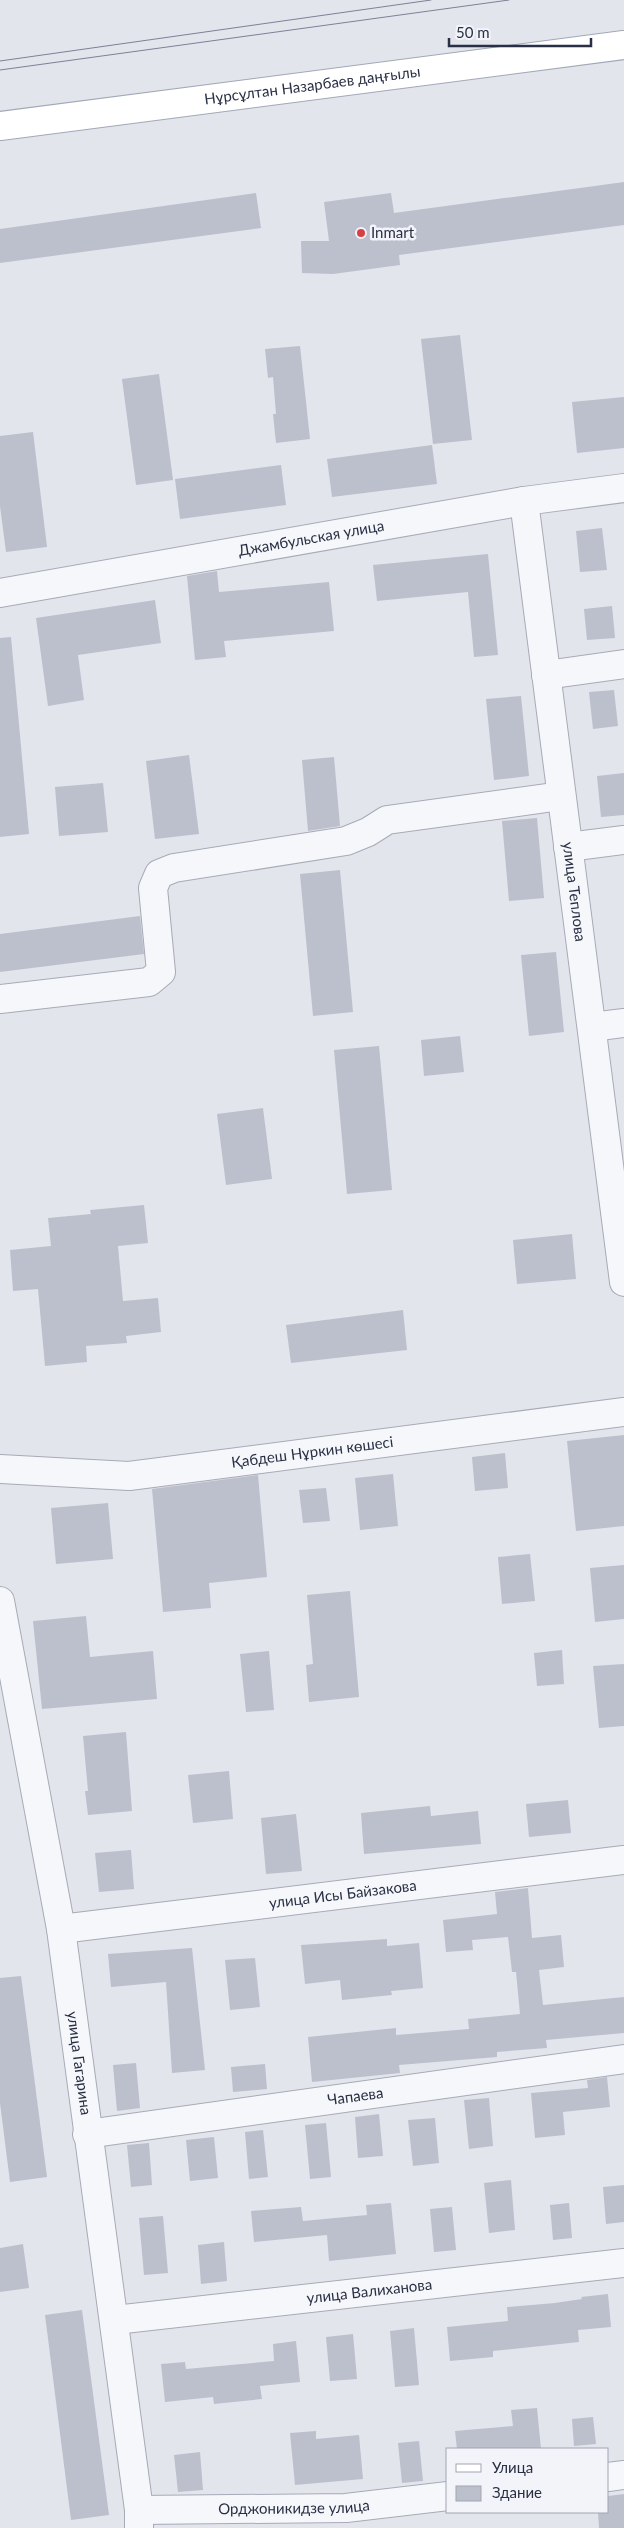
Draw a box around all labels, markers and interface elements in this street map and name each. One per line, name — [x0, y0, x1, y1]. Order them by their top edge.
scale bar — [449, 15, 592, 47]
text: 50 m — [456, 23, 490, 41]
street label: Нұрсұлтан Назарбаев даңғылы — [203, 62, 421, 107]
place label: Inmart — [371, 223, 415, 241]
marker: Inmart — [355, 227, 367, 239]
street label: Джамбульская улица — [237, 516, 385, 559]
street label: улица Теплова — [560, 841, 590, 943]
street label: Қабдеш Нұркин көшесі — [230, 1432, 394, 1471]
street label: улица Исы Байзакова — [268, 1875, 418, 1911]
street label: улица Гагарина — [64, 2010, 96, 2116]
street label: Чапаева — [326, 2083, 384, 2108]
street label: улица Валиханова — [306, 2275, 433, 2306]
legend — [446, 2448, 609, 2513]
text: Улица — [492, 2458, 533, 2476]
text: Здание — [492, 2483, 542, 2501]
street label: Орджоникидзе улица — [218, 2495, 371, 2517]

